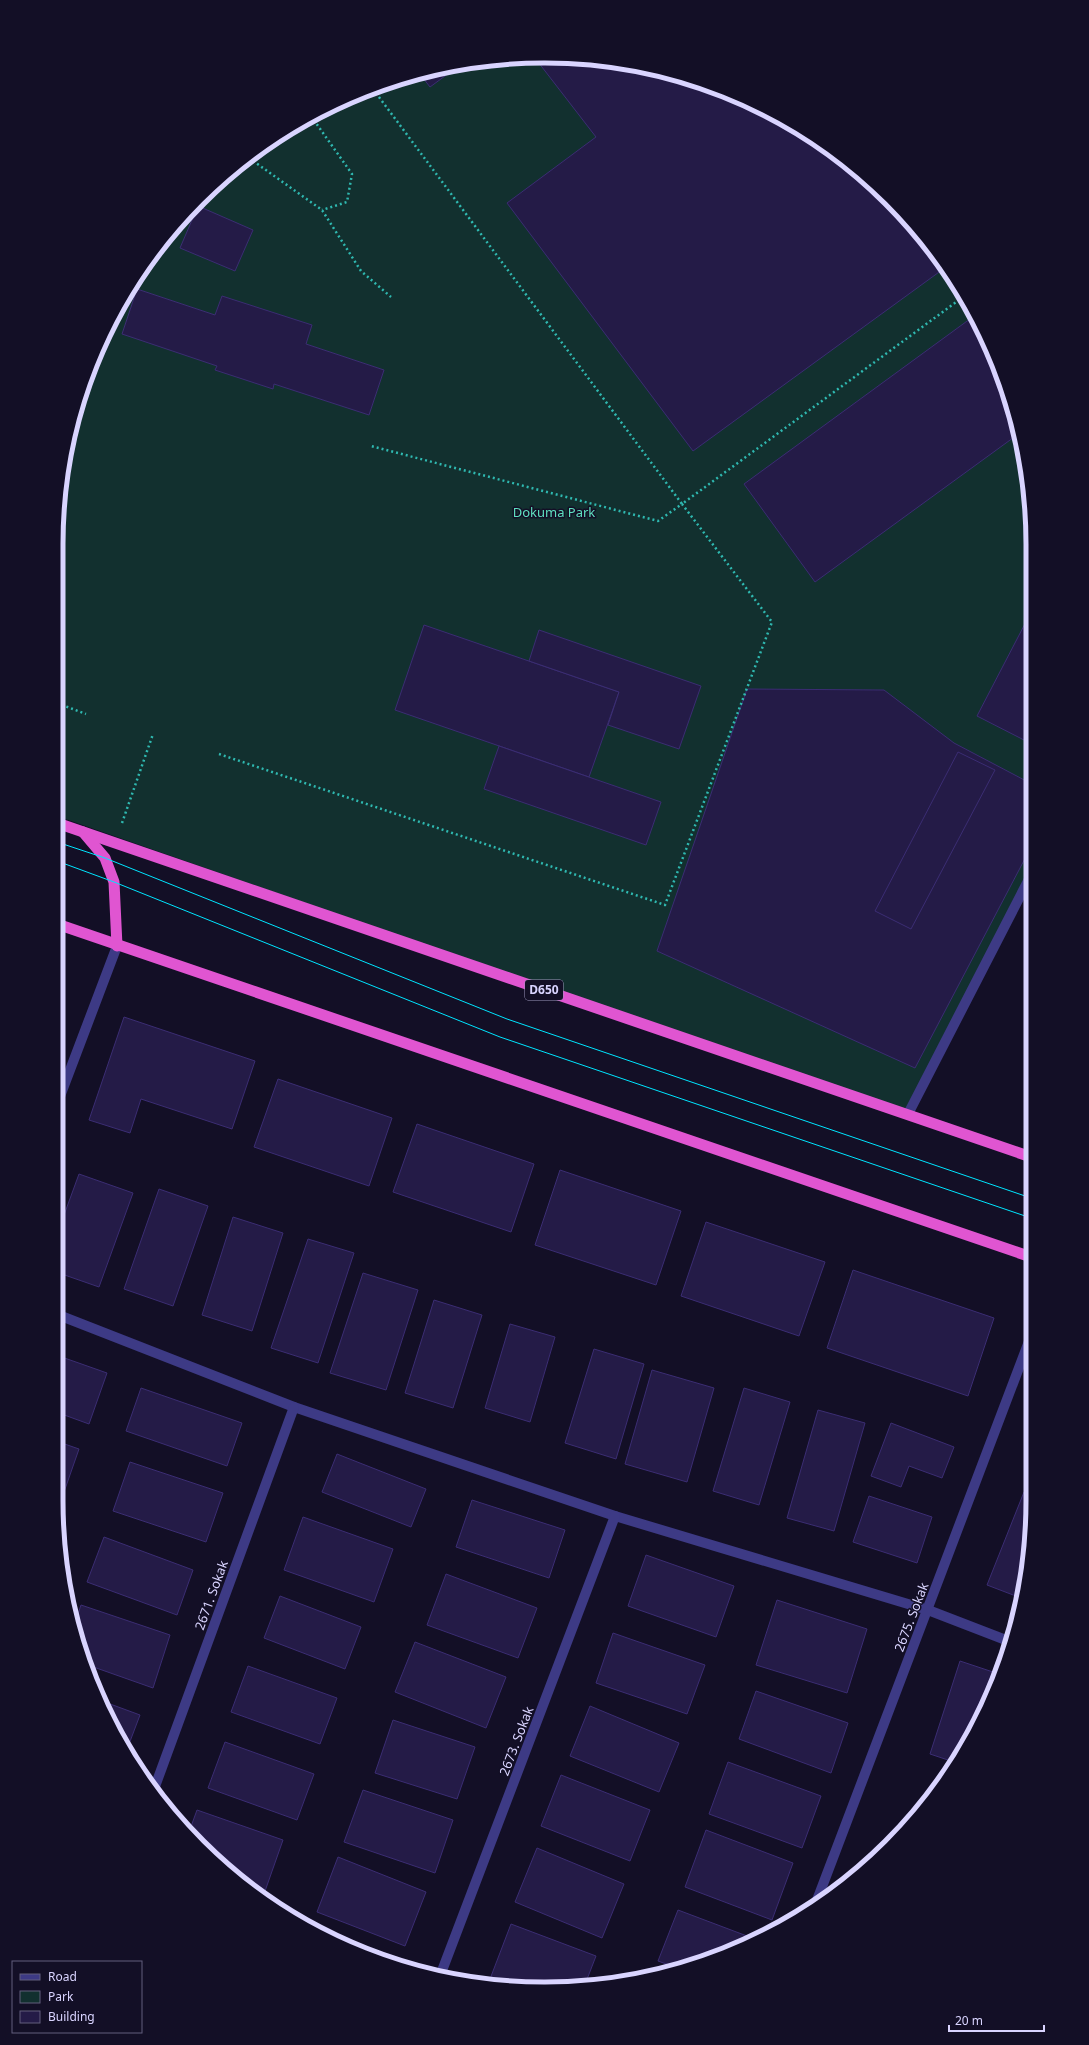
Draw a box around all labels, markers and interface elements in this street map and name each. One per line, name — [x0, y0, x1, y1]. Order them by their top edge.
park label: Dokuma Park — [513, 503, 595, 521]
road number: D650 — [525, 980, 563, 1000]
street label: 2671. Sokak — [190, 1558, 232, 1632]
street label: 2675. Sokak — [890, 1580, 932, 1654]
street label: 2673. Sokak — [495, 1704, 537, 1778]
legend — [12, 1961, 142, 2033]
text: Road — [48, 1968, 77, 1985]
text: Park — [48, 1988, 74, 2005]
scale bar — [949, 2007, 1044, 2033]
text: Building — [48, 2008, 95, 2025]
text: 20 m — [955, 2012, 983, 2029]

